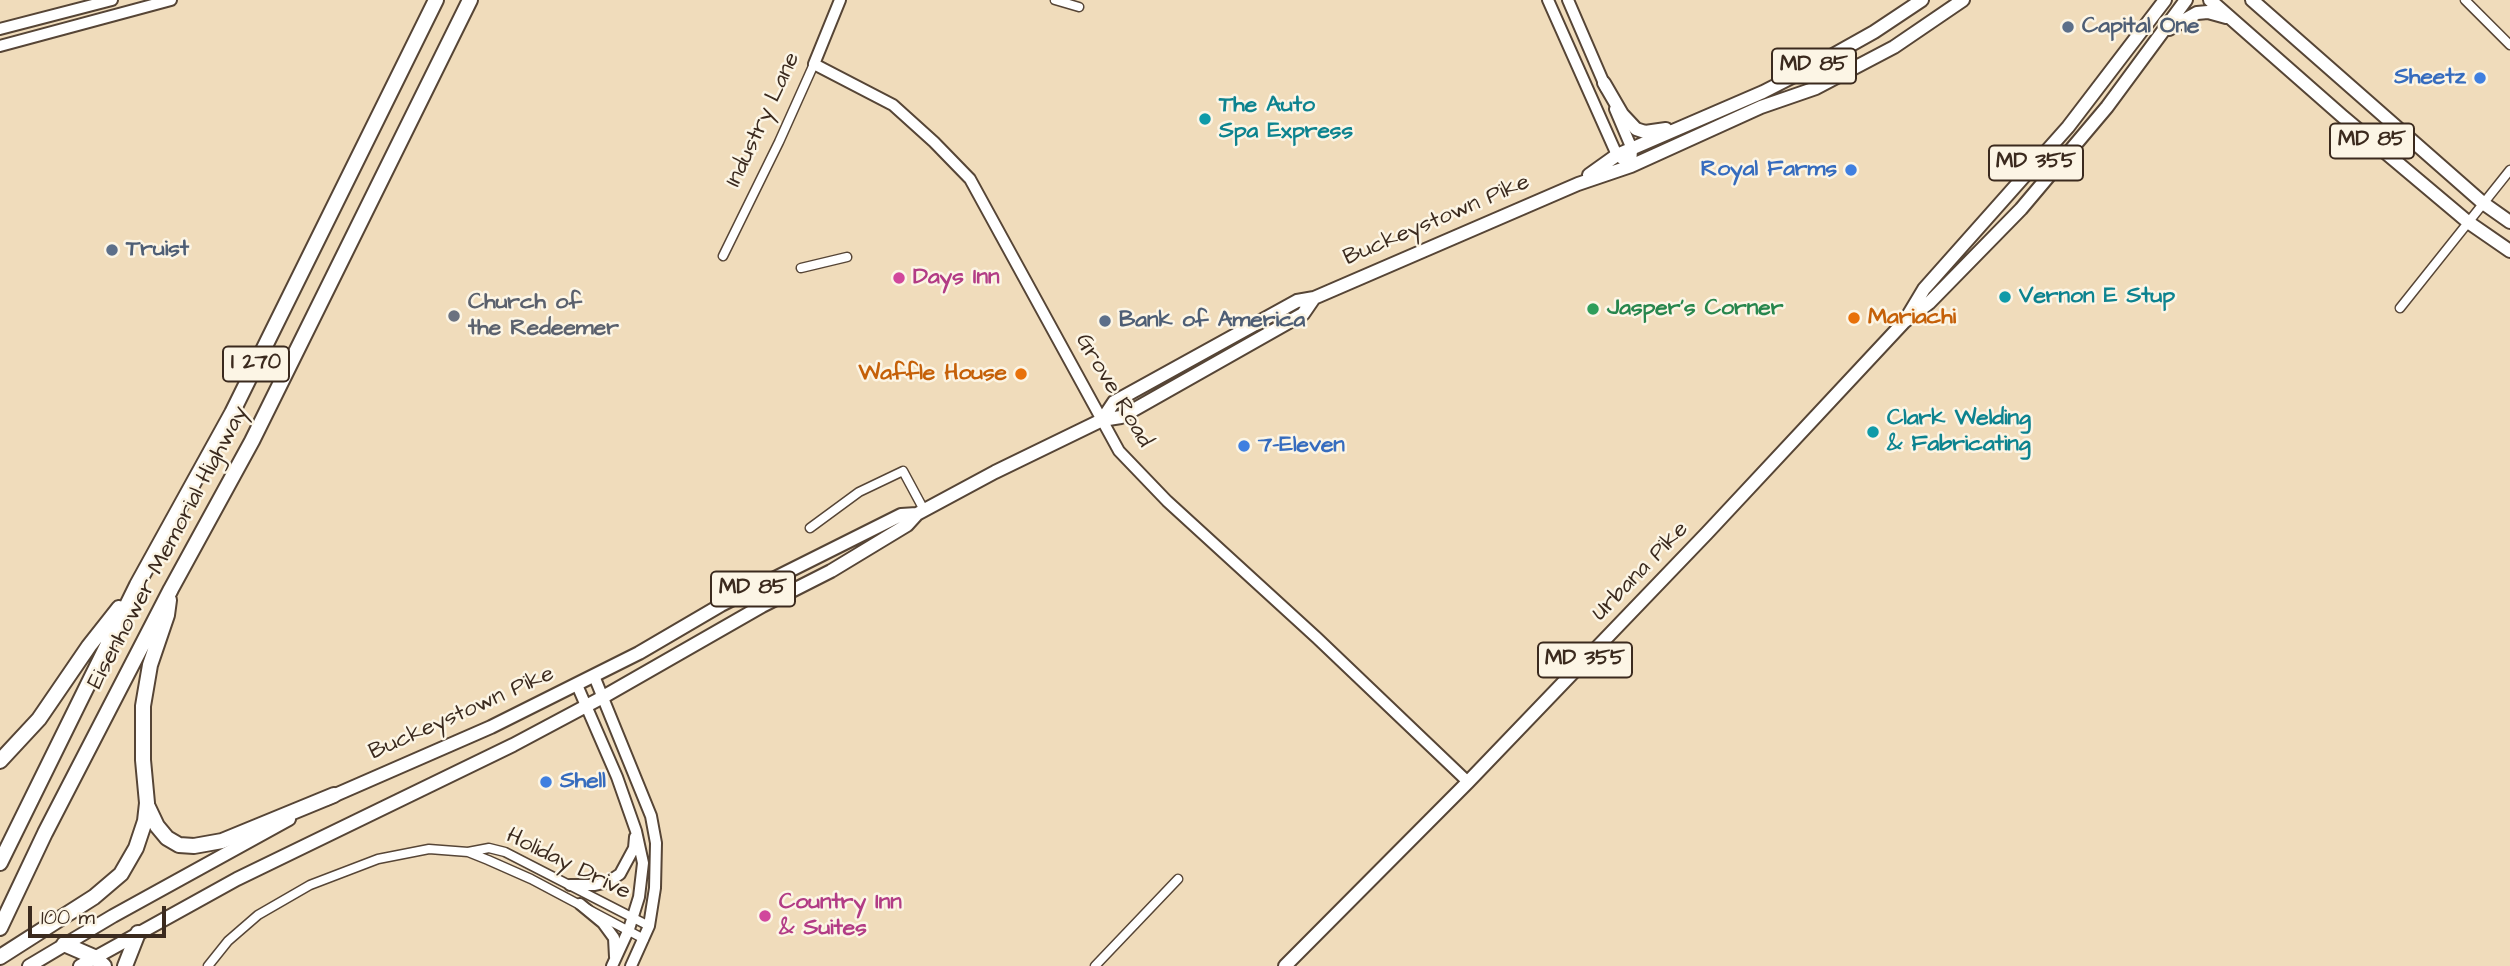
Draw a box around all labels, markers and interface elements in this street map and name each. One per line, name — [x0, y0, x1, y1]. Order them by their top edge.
place label: Capital One — [2082, 13, 2199, 41]
marker: Capital One — [2060, 19, 2076, 35]
street label: Industry Lane — [721, 48, 807, 192]
road number: MD 85 — [1772, 48, 1856, 84]
place label: Sheetz — [2394, 64, 2466, 92]
marker: Sheetz — [2472, 70, 2488, 86]
place label: The Auto Spa Express — [1219, 92, 1353, 146]
marker: The Auto Spa Express — [1197, 111, 1213, 127]
road number: MD 85 — [2330, 124, 2414, 158]
road number: MD 355 — [1989, 146, 2083, 180]
place label: Royal Farms — [1701, 156, 1837, 184]
marker: Royal Farms — [1843, 162, 1859, 178]
street label: Buckeystown Pike — [1340, 169, 1534, 273]
place label: Truist — [126, 236, 189, 264]
marker: Truist — [104, 242, 120, 258]
place label: Days Inn — [913, 264, 999, 292]
marker: Days Inn — [891, 270, 907, 286]
place label: Vernon E Stup — [2019, 283, 2175, 311]
place label: Church of the Redeemer — [468, 289, 619, 343]
marker: Vernon E Stup — [1997, 289, 2013, 305]
place label: Jasper's Corner — [1607, 295, 1783, 323]
marker: Jasper's Corner — [1585, 301, 1601, 317]
place label: Mariachi — [1868, 304, 1956, 332]
place label: Bank of America — [1119, 307, 1305, 335]
marker: Church of the Redeemer — [446, 308, 462, 324]
marker: Mariachi — [1846, 310, 1862, 326]
marker: Bank of America — [1097, 313, 1113, 329]
street label: Grove Road — [1068, 329, 1158, 453]
road number: I 270 — [223, 346, 289, 382]
place label: Waffle House — [859, 360, 1007, 388]
marker: Waffle House — [1013, 366, 1029, 382]
street label: Eisenhower Memorial Highway — [83, 402, 255, 694]
place label: Clark Welding & Fabricating — [1887, 405, 2031, 459]
marker: Clark Welding & Fabricating — [1865, 424, 1881, 440]
place label: 7-Eleven — [1258, 432, 1345, 460]
marker: 7-Eleven — [1236, 438, 1252, 454]
street label: Urbana Pike — [1587, 517, 1695, 627]
road number: MD 85 — [711, 572, 795, 606]
road number: MD 355 — [1538, 642, 1632, 678]
street label: Buckeystown Pike — [365, 661, 559, 767]
place label: Shell — [560, 768, 606, 796]
marker: Shell — [538, 774, 554, 790]
street label: Holiday Drive — [501, 823, 635, 907]
place label: Country Inn & Suites — [779, 889, 902, 943]
scale bar — [32, 892, 170, 936]
text: 100 m — [41, 903, 95, 932]
marker: Country Inn & Suites — [757, 908, 773, 924]

